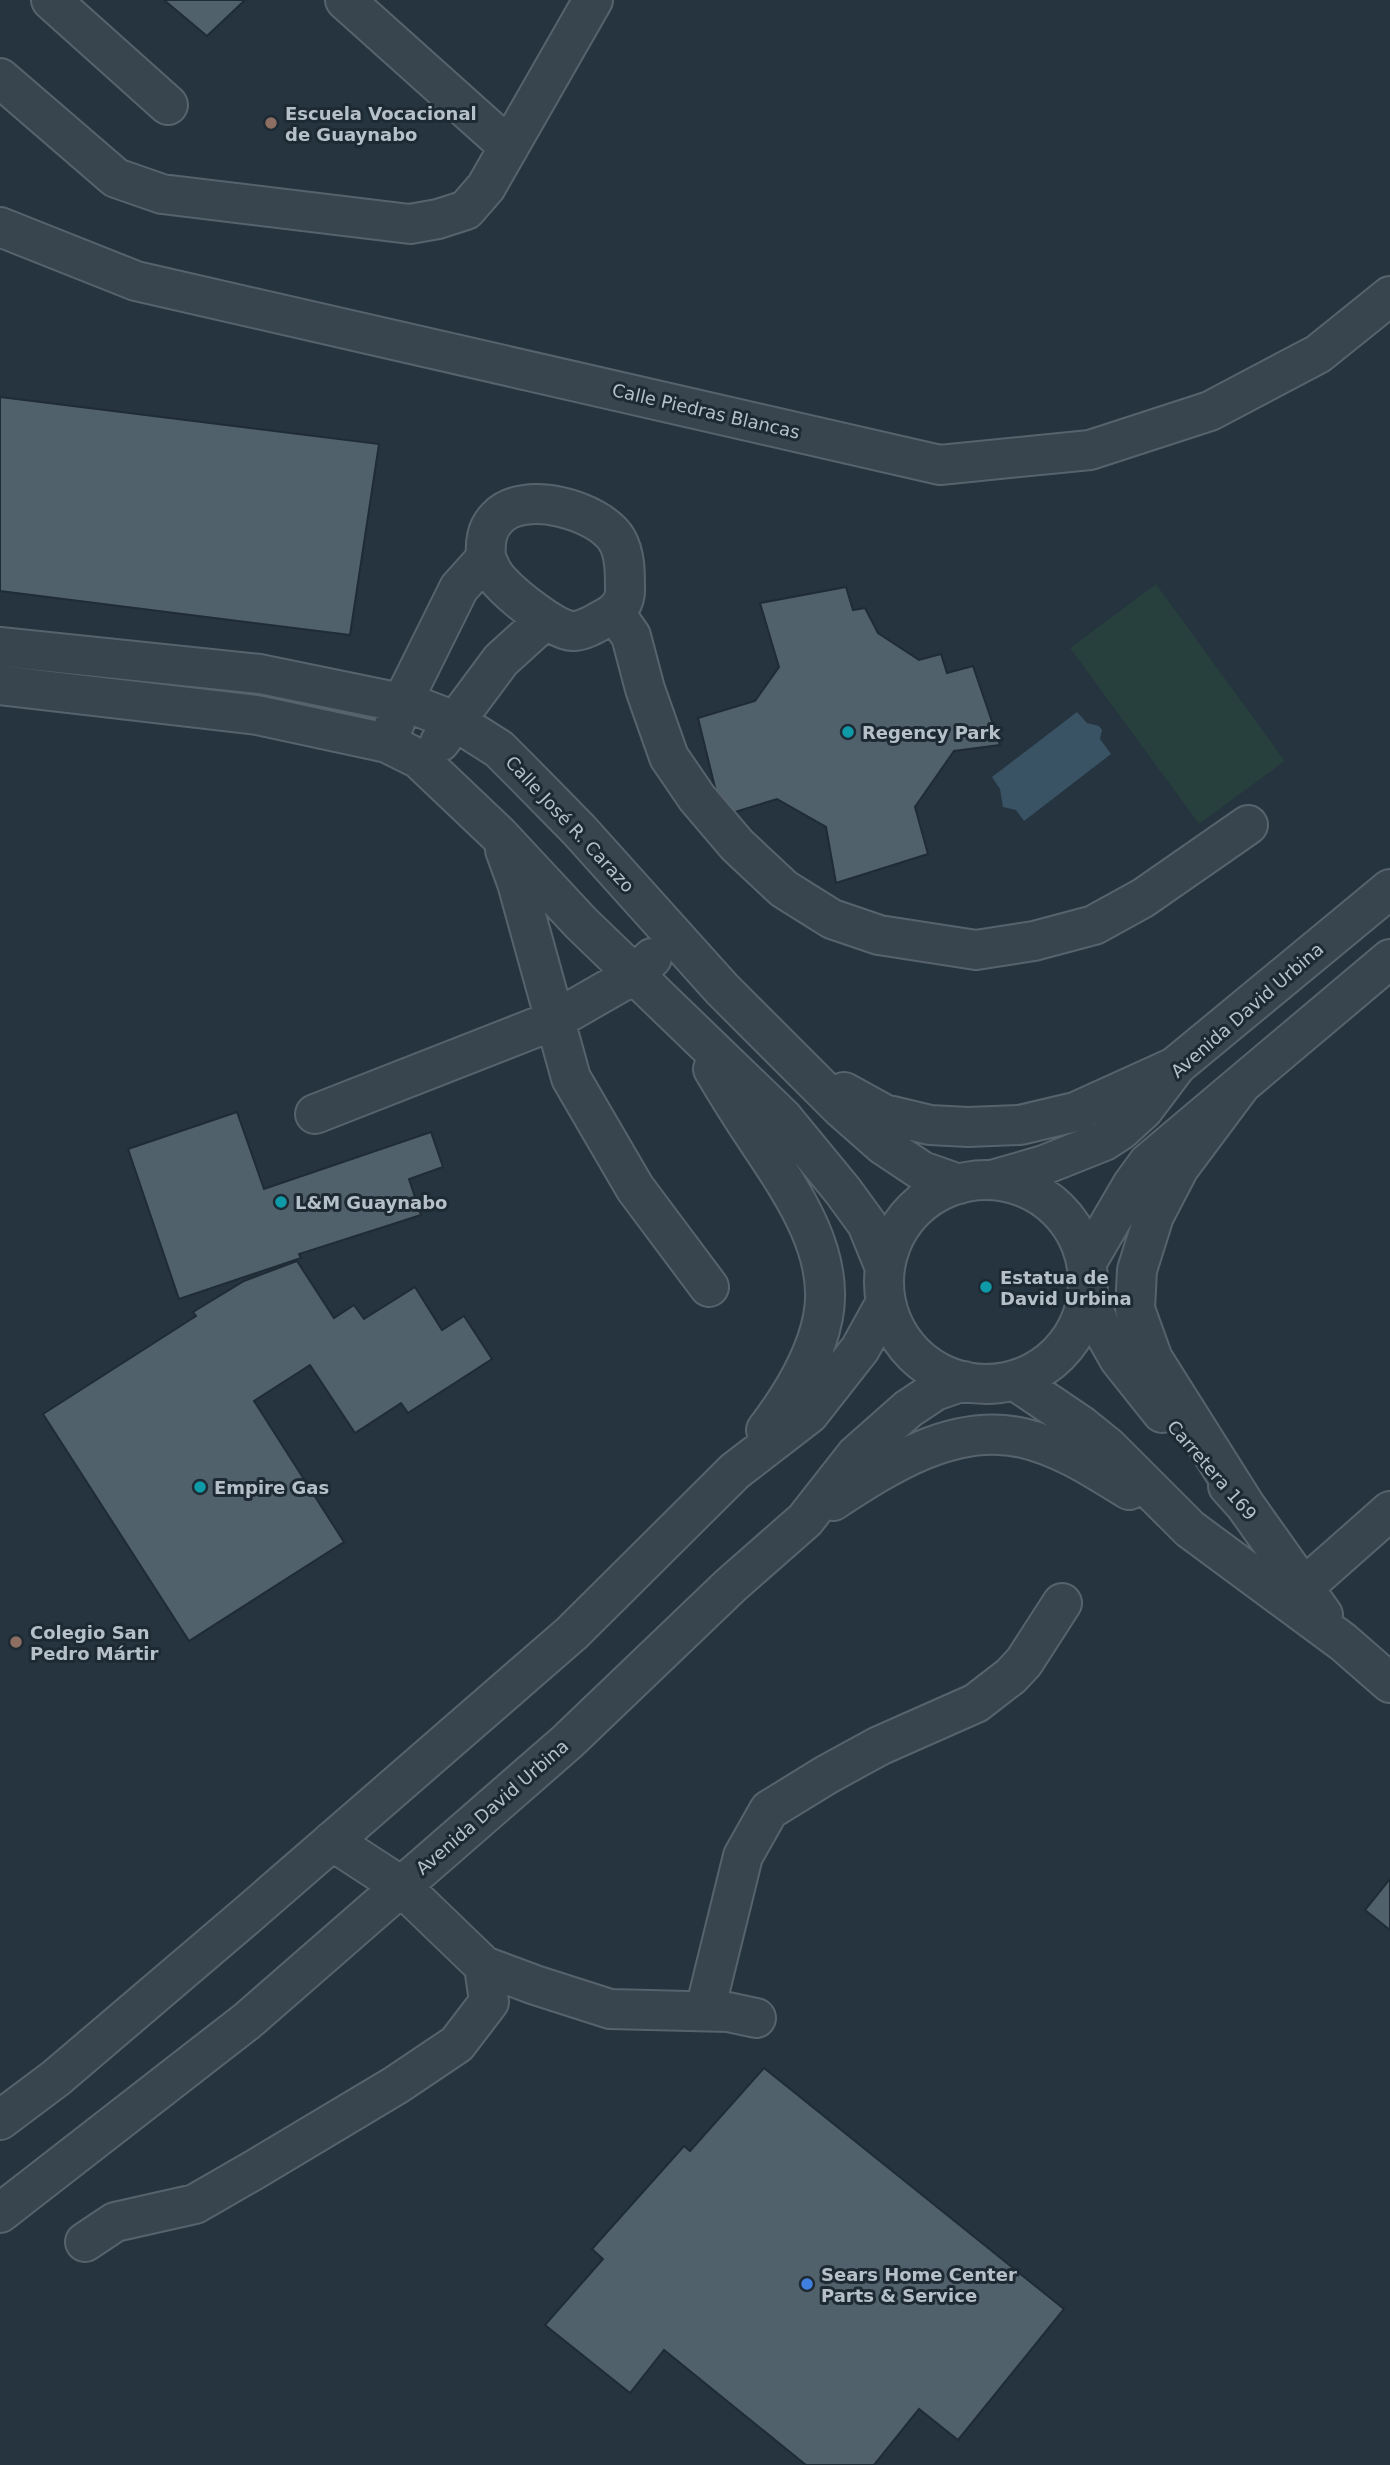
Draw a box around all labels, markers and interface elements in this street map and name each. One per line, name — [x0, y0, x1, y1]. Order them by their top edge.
place label: Escuela Vocacional de Guaynabo — [285, 103, 477, 145]
marker: Escuela Vocacional de Guaynabo — [263, 115, 279, 131]
street label: Calle Piedras Blancas — [610, 379, 802, 443]
place label: Regency Park — [862, 722, 1001, 743]
marker: Regency Park — [840, 724, 856, 740]
street label: Calle José R. Carazo — [501, 751, 639, 897]
street label: Avenida David Urbina — [1167, 938, 1327, 1082]
place label: L&M Guaynabo — [295, 1192, 447, 1213]
marker: L&M Guaynabo — [273, 1194, 289, 1210]
place label: Estatua de David Urbina — [1000, 1267, 1132, 1309]
marker: Estatua de David Urbina — [978, 1279, 994, 1295]
street label: Carretera 169 — [1163, 1416, 1261, 1524]
place label: Empire Gas — [214, 1477, 329, 1498]
marker: Empire Gas — [192, 1479, 208, 1495]
place label: Colegio San Pedro Mártir — [30, 1622, 159, 1664]
marker: Colegio San Pedro Mártir — [8, 1634, 24, 1650]
street label: Avenida David Urbina — [412, 1735, 572, 1879]
place label: Sears Home Center Parts & Service — [821, 2264, 1017, 2306]
marker: Sears Home Center Parts & Service — [799, 2276, 815, 2292]

